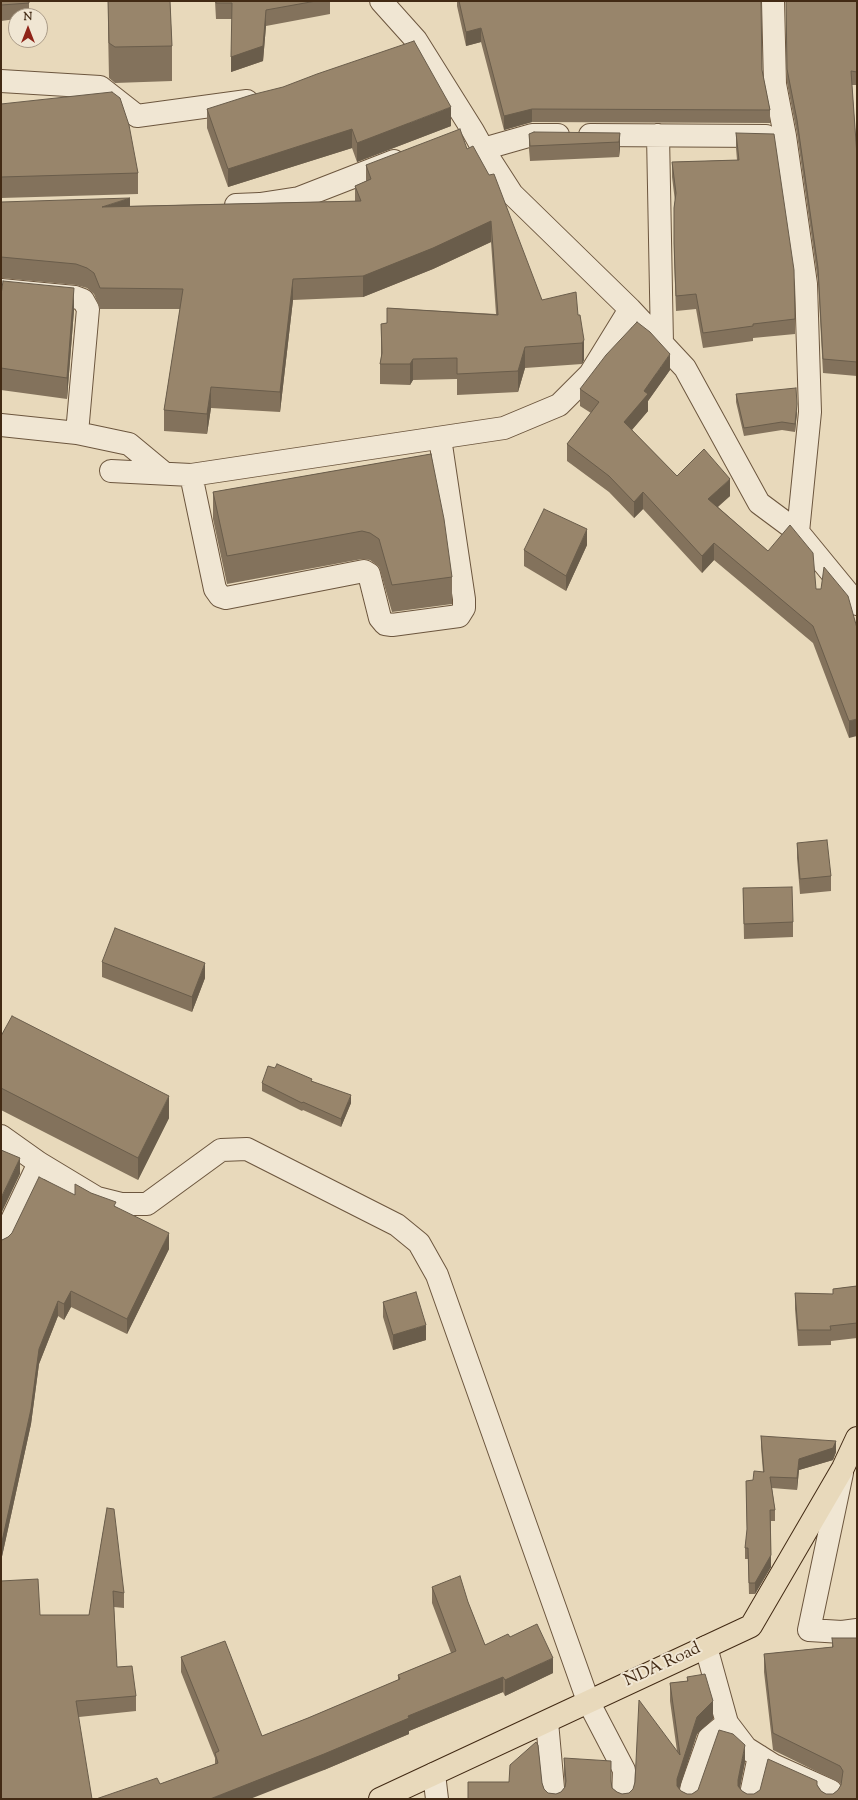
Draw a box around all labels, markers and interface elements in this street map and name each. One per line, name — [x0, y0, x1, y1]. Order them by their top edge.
north arrow — [8, 8, 48, 48]
text: N — [24, 9, 32, 25]
street label: NDA Road — [622, 1639, 704, 1693]

